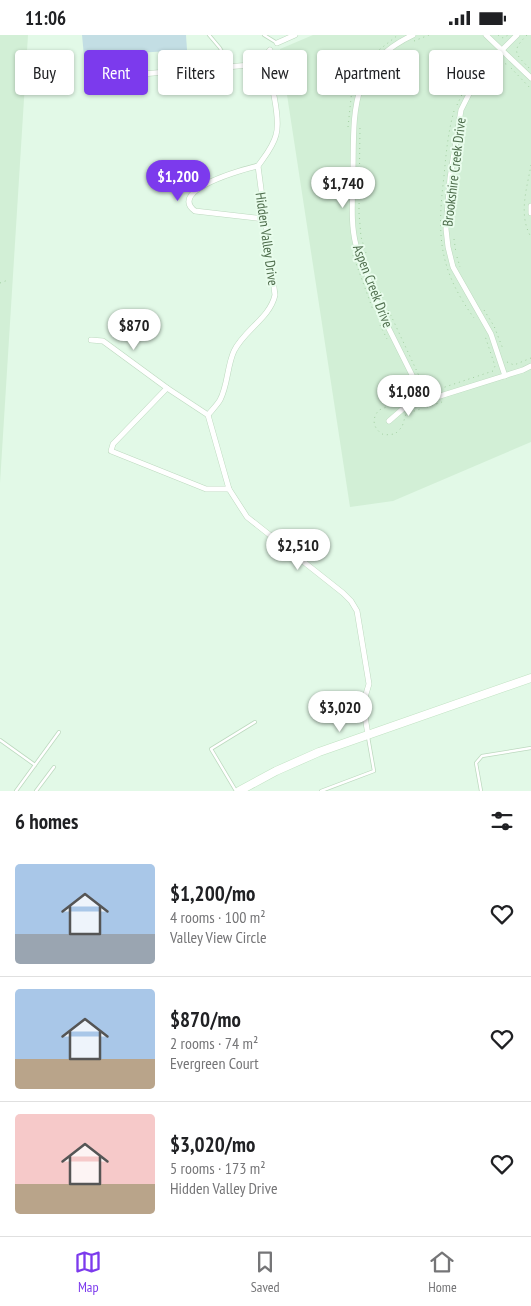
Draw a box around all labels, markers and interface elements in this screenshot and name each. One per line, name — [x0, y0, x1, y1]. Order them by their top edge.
text: 11:06 — [25, 6, 66, 30]
chip: Buy — [15, 50, 74, 95]
chip: Rent — [84, 50, 148, 95]
chip: Filters — [158, 50, 233, 95]
chip: New — [243, 50, 307, 95]
chip: Apartment — [317, 50, 419, 95]
chip: House — [429, 50, 503, 95]
street label: Brookshire Creek Drive — [438, 116, 470, 227]
pin: $1,200 — [137, 159, 219, 202]
text: $1,200 — [157, 166, 199, 186]
pin: $1,740 — [302, 167, 384, 209]
text: $1,740 — [322, 173, 364, 193]
street label: Hidden Valley Drive — [252, 191, 282, 287]
street label: Aspen Creek Drive — [349, 242, 397, 330]
pin: $870 — [104, 309, 164, 351]
text: $870 — [119, 315, 149, 335]
pin: $1,080 — [368, 375, 450, 417]
text: $1,080 — [388, 381, 430, 401]
pin: $2,510 — [257, 529, 339, 571]
text: $2,510 — [277, 535, 319, 555]
pin: $3,020 — [299, 691, 381, 733]
text: $3,020 — [319, 697, 361, 717]
icon: filters — [488, 807, 516, 835]
text: 6 homes — [15, 808, 78, 835]
text: $1,200/mo — [170, 880, 255, 907]
icon: home — [55, 884, 115, 944]
icon: heart — [488, 900, 516, 928]
text: 4 rooms · 100 m² — [170, 907, 266, 927]
text: Valley View Circle — [170, 927, 267, 947]
text: $870/mo — [170, 1006, 241, 1033]
icon: home — [55, 1009, 115, 1069]
icon: heart — [488, 1025, 516, 1053]
text: 2 rooms · 74 m² — [170, 1033, 258, 1053]
text: Evergreen Court — [170, 1053, 259, 1073]
text: $3,020/mo — [170, 1131, 255, 1158]
icon: home — [55, 1134, 115, 1194]
icon: heart — [488, 1150, 516, 1178]
text: 5 rooms · 173 m² — [170, 1158, 266, 1178]
text: Hidden Valley Drive — [170, 1178, 278, 1198]
tab: Map — [74, 1248, 102, 1296]
tab: Saved — [251, 1248, 280, 1296]
tab: Home — [428, 1248, 457, 1296]

